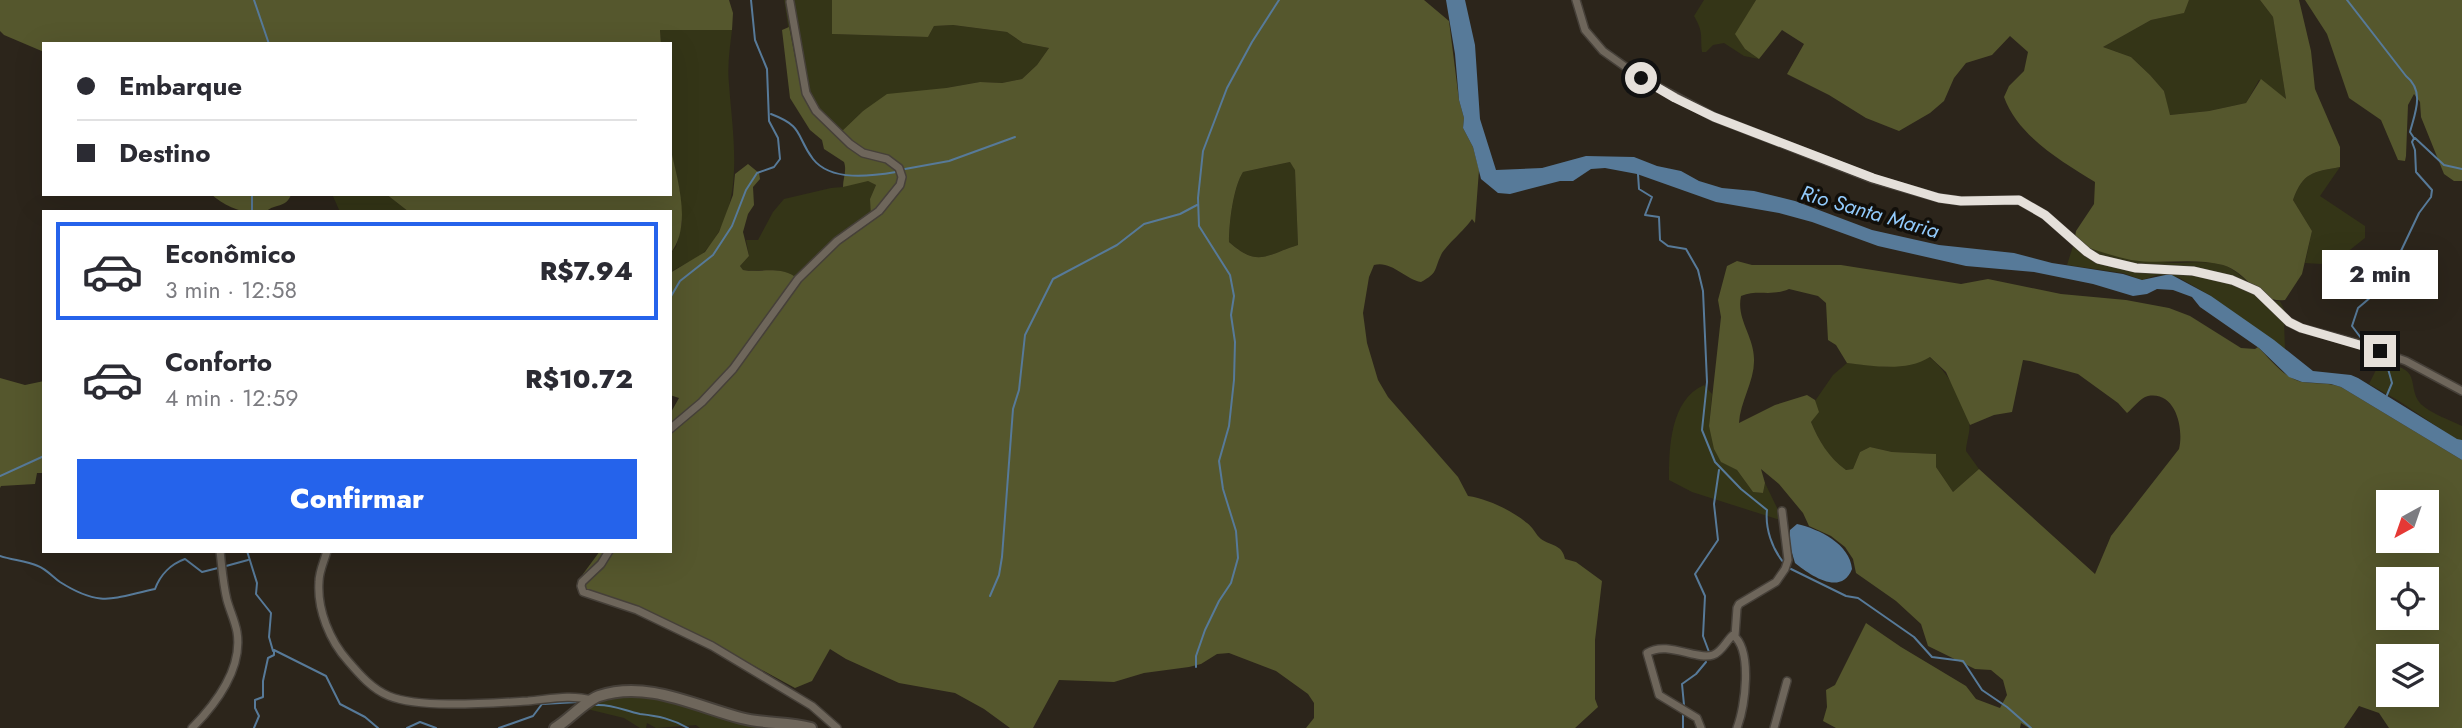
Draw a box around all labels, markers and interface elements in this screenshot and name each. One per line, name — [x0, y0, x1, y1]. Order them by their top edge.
route start — [1625, 62, 1657, 94]
text: Embarque — [119, 67, 242, 105]
text: Destino — [119, 134, 211, 172]
water label: Rio Santa Maria — [1797, 178, 1943, 246]
text: Econômico — [165, 235, 296, 273]
icon: car — [81, 240, 144, 303]
callout: 2 min — [2322, 250, 2438, 298]
text: R$7.94 — [540, 252, 633, 290]
text: 2 min — [2349, 257, 2411, 291]
text: 3 min · 12:58 — [165, 273, 297, 307]
route end — [2364, 335, 2396, 367]
text: Conforto — [165, 343, 272, 381]
icon: car — [81, 348, 144, 411]
text: R$10.72 — [525, 360, 633, 398]
text: 4 min · 12:59 — [165, 381, 299, 415]
button: Confirmar — [77, 459, 637, 539]
north arrow — [2376, 490, 2440, 553]
map controls — [2376, 490, 2439, 707]
button: locate — [2376, 567, 2439, 630]
button: layers — [2376, 644, 2439, 707]

